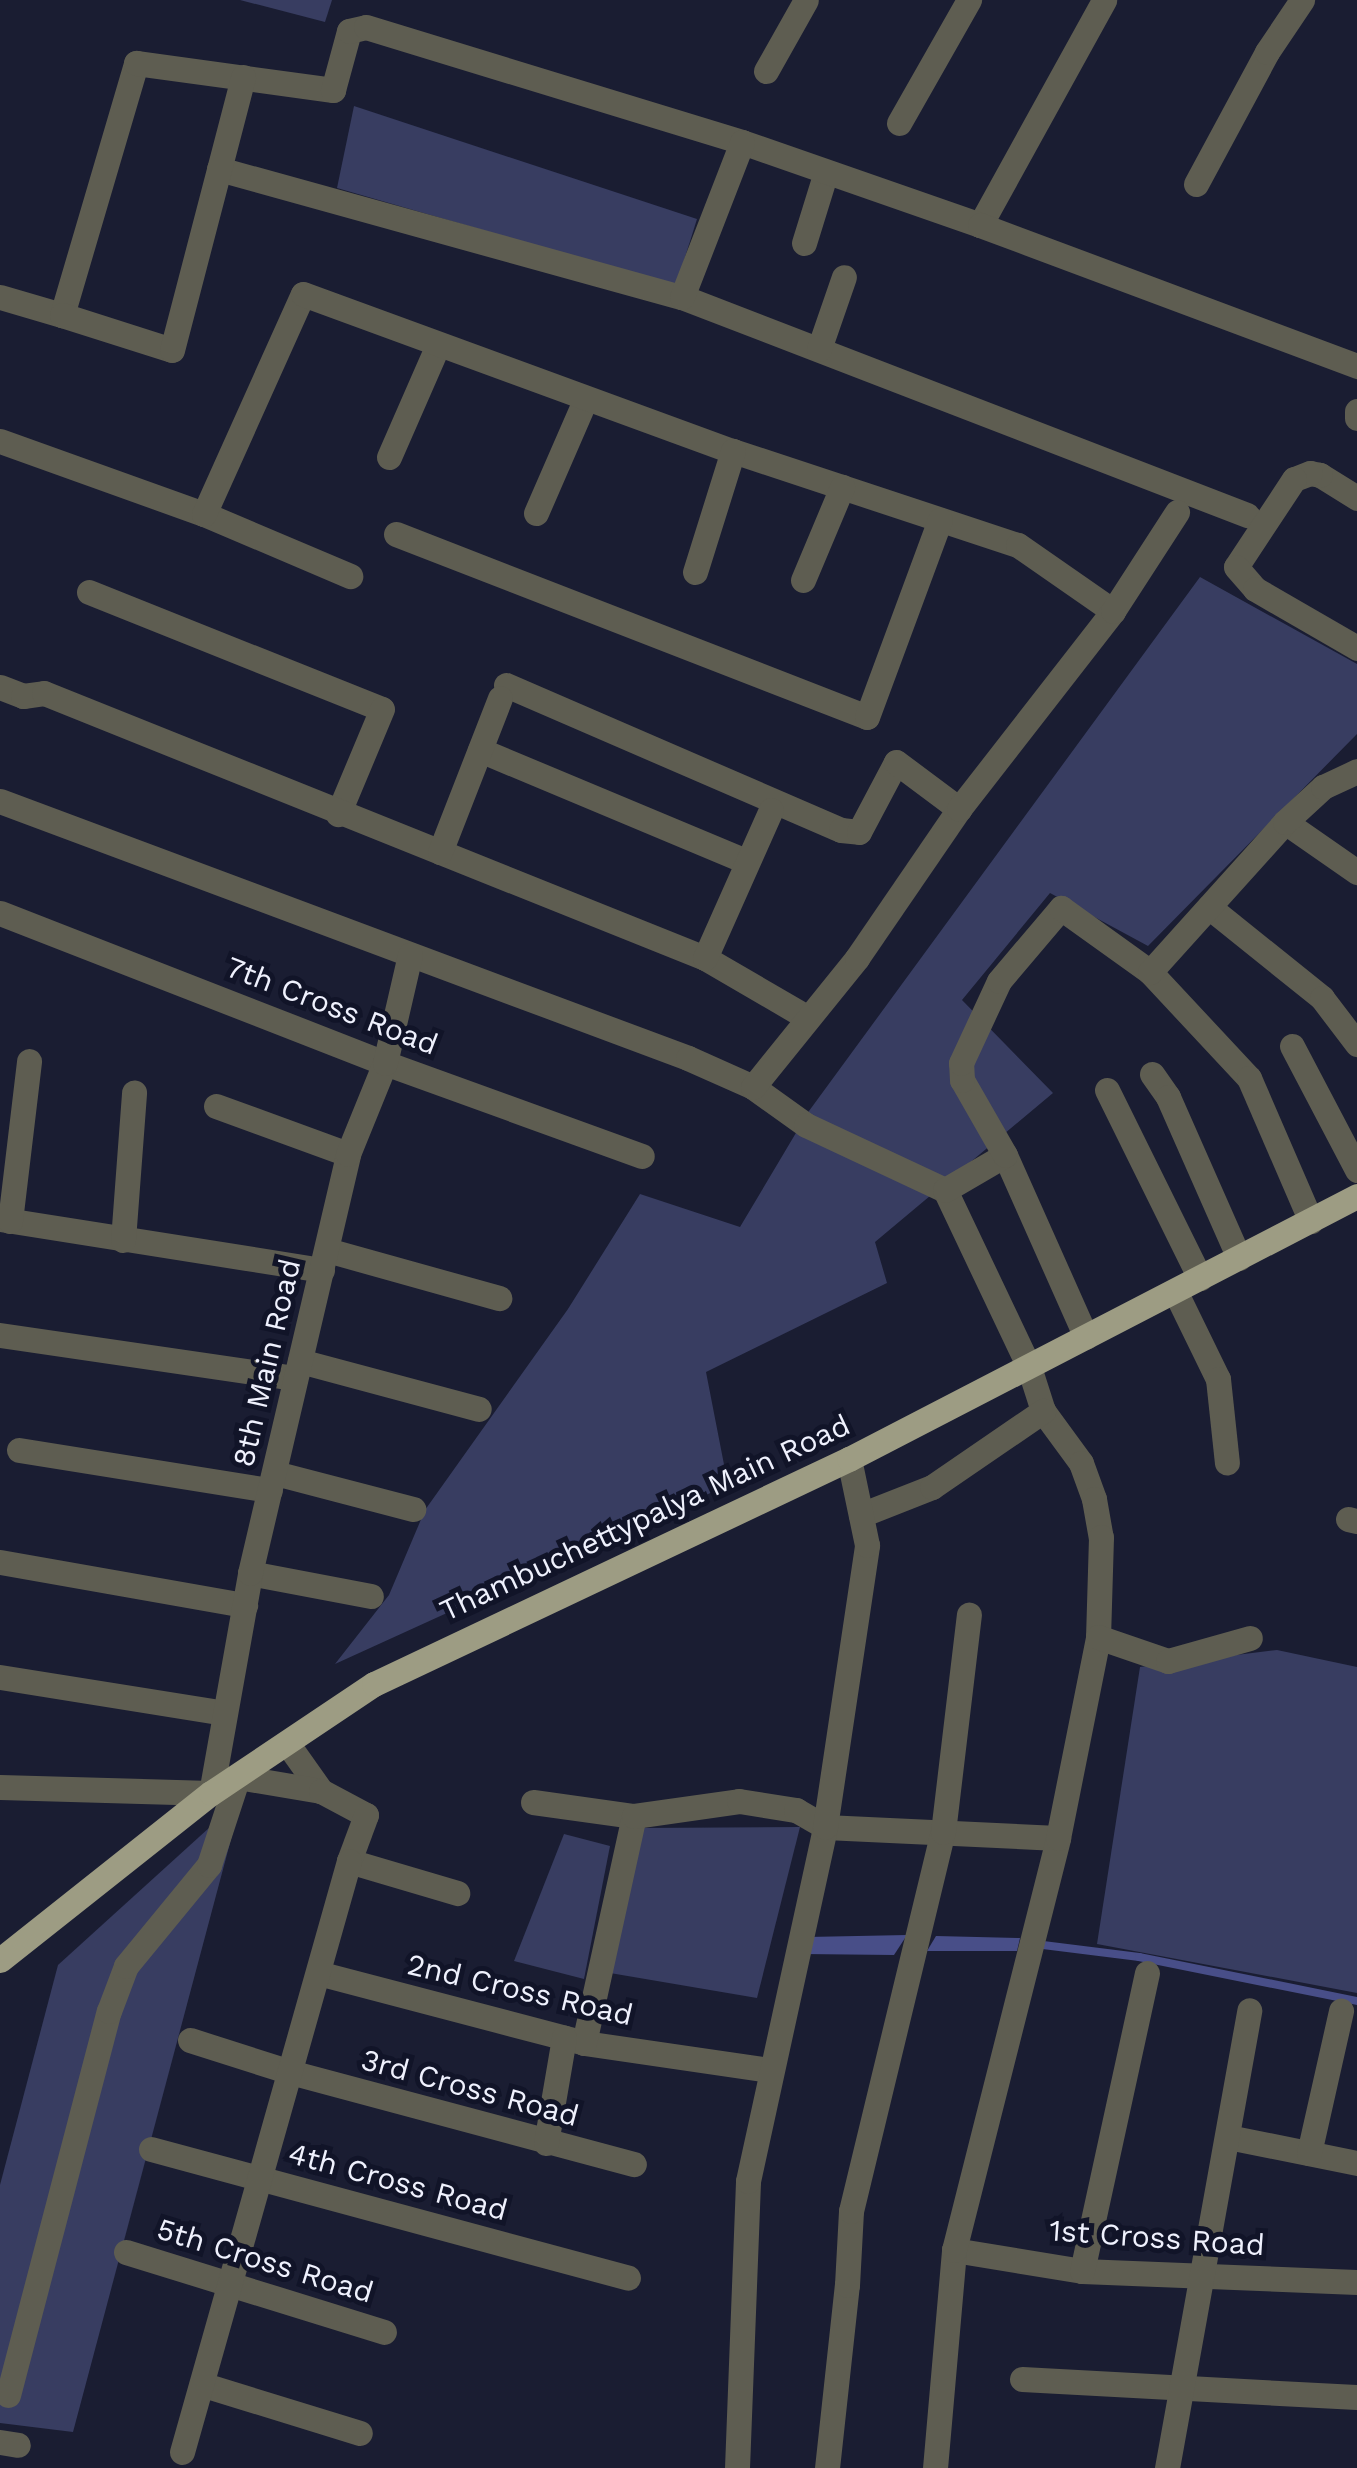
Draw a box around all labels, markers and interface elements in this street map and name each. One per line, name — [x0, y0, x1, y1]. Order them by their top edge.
street label: 7th Cross Road — [221, 949, 443, 1063]
street label: 8th Main Road — [226, 1256, 308, 1470]
street label: Thambuchettypalya Main Road — [434, 1407, 856, 1629]
street label: 2nd Cross Road — [404, 1947, 636, 2033]
street label: 3rd Cross Road — [357, 2042, 583, 2134]
street label: 4th Cross Road — [285, 2135, 511, 2229]
street label: 5th Cross Road — [153, 2211, 377, 2311]
street label: 1st Cross Road — [1048, 2213, 1266, 2263]

